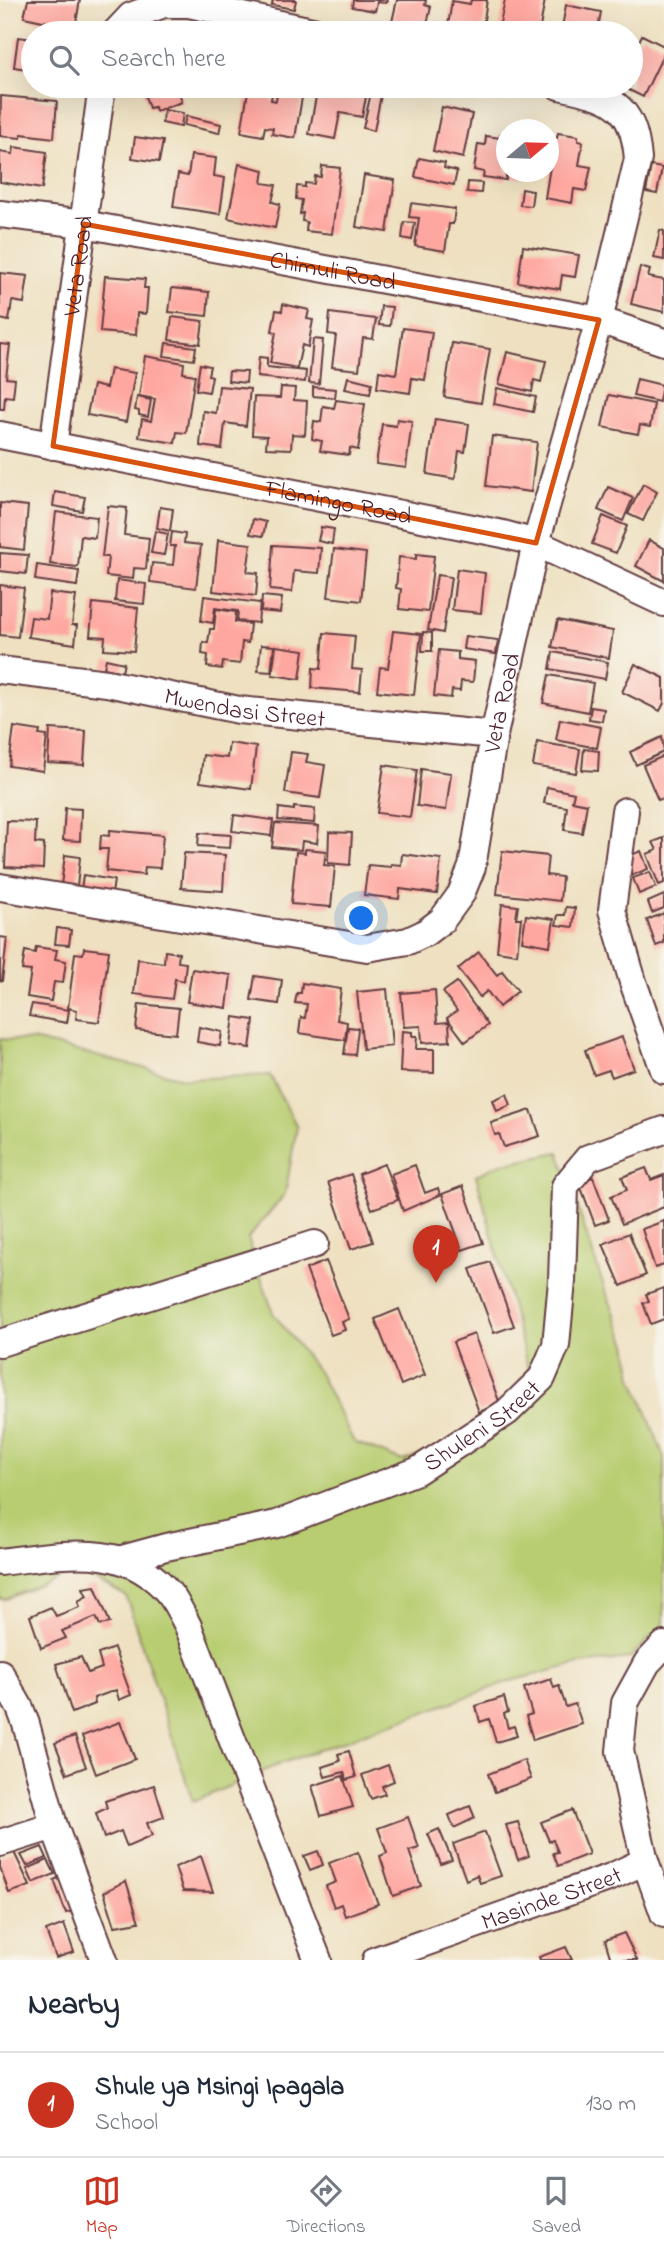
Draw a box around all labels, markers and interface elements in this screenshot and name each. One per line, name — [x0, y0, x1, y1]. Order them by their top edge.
search box — [21, 21, 643, 98]
icon: search — [45, 41, 83, 79]
text: Search here — [101, 41, 226, 79]
north arrow — [496, 119, 559, 182]
street label: Veta Road — [56, 213, 104, 320]
street label: Chimuli Road — [267, 244, 399, 302]
street label: Flamingo Road — [261, 472, 415, 536]
street label: Veta Road — [476, 650, 532, 757]
street label: Mwendasi Street — [161, 680, 327, 738]
your location — [344, 901, 378, 935]
pin: 1 — [413, 1225, 459, 1283]
street label: Shuleni Street — [417, 1373, 550, 1482]
street label: Masinde Street — [477, 1859, 629, 1941]
text: Nearby — [28, 1984, 120, 2028]
text: Shule ya Msingi Ipagala — [95, 2069, 344, 2107]
text: 1 — [47, 2088, 55, 2121]
text: 130 m — [586, 2088, 636, 2121]
text: School — [95, 2107, 158, 2140]
tab: Map — [83, 2172, 121, 2241]
tab: Directions — [287, 2172, 366, 2241]
tab: Saved — [532, 2172, 581, 2241]

